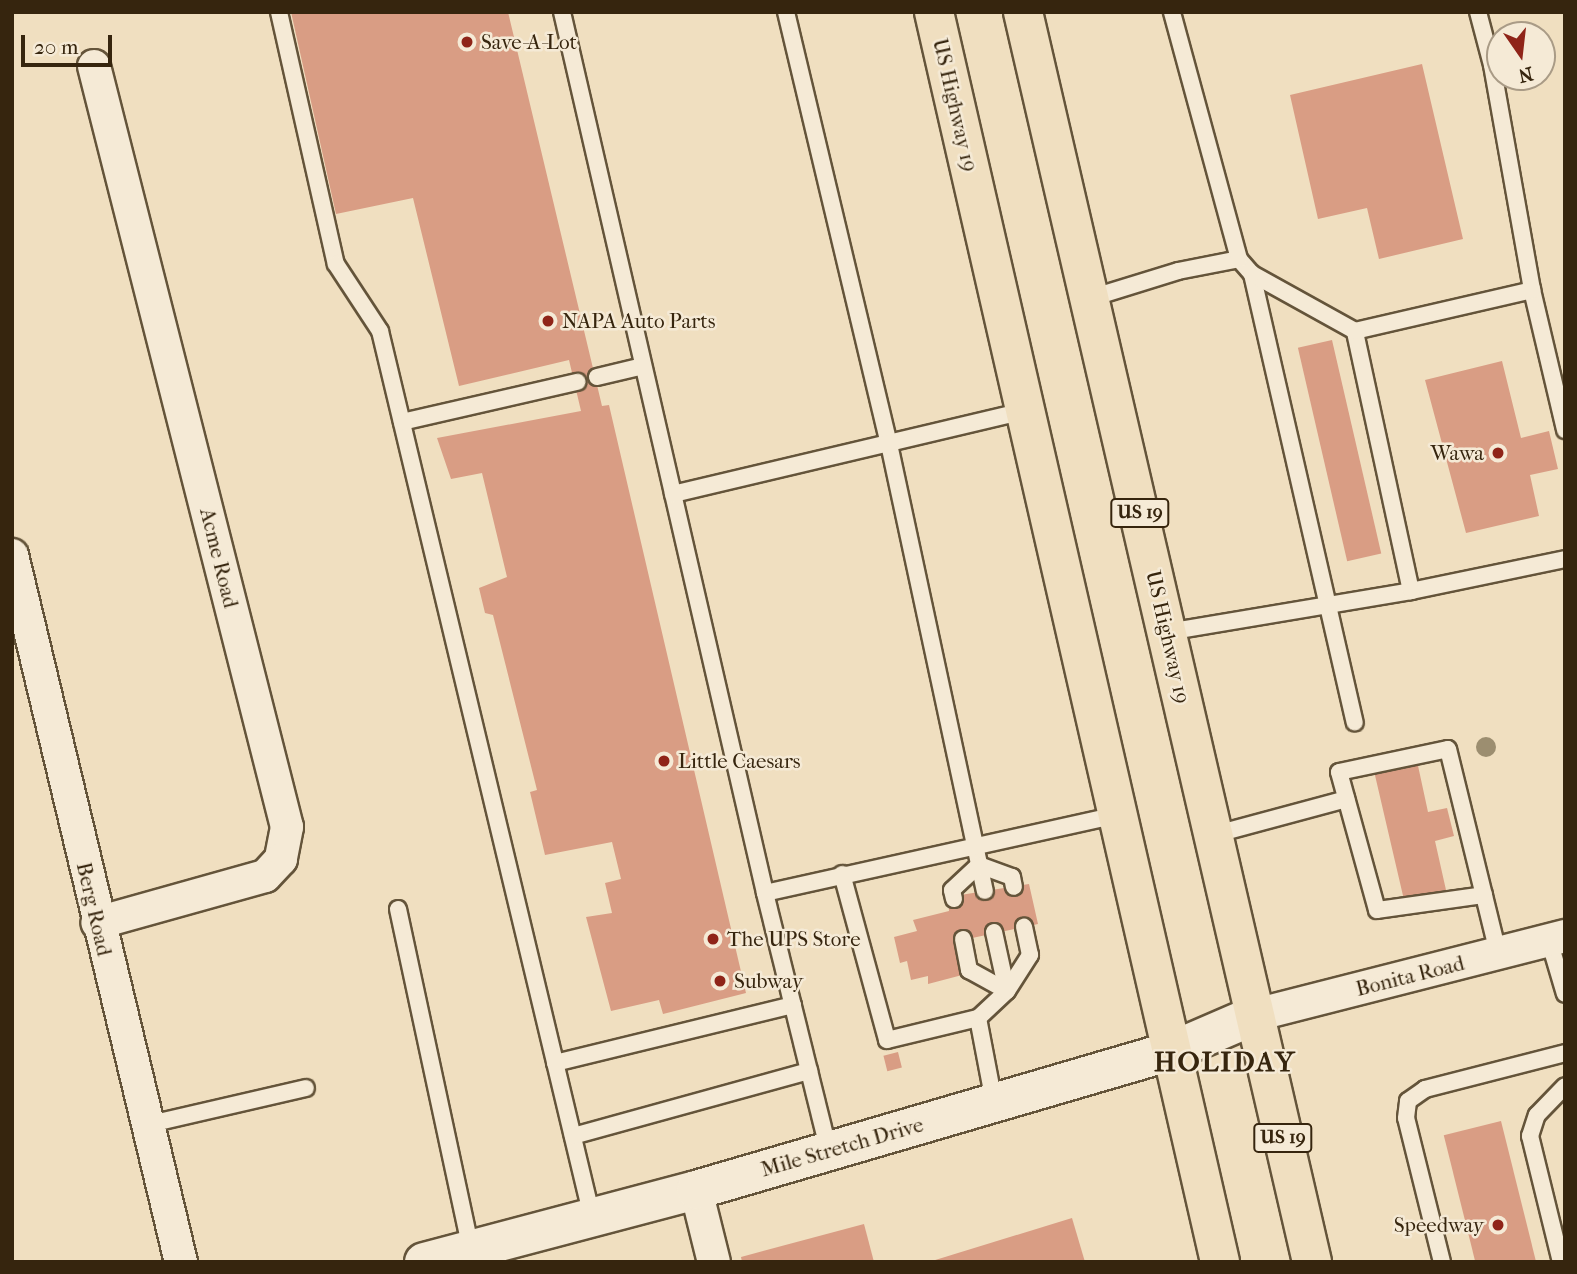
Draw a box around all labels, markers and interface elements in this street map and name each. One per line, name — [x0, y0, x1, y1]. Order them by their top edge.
scale bar — [24, 21, 116, 65]
north arrow — [1486, 21, 1556, 91]
place label: Save-A-Lot — [481, 29, 577, 55]
marker: Save-A-Lot — [459, 34, 475, 50]
text: 20 m — [34, 35, 78, 59]
street label: US Highway 19 — [927, 36, 983, 174]
text: N — [1516, 62, 1535, 87]
place label: NAPA Auto Parts — [562, 308, 716, 334]
marker: NAPA Auto Parts — [540, 313, 556, 329]
place label: Wawa — [1430, 440, 1484, 466]
marker: Wawa — [1490, 445, 1506, 461]
road number: US 19 — [1110, 498, 1170, 528]
street label: Acme Road — [194, 506, 244, 610]
street label: US Highway 19 — [1140, 568, 1196, 706]
place label: Little Caesars — [678, 748, 801, 774]
marker: Little Caesars — [656, 753, 672, 769]
street label: Berg Road — [71, 860, 117, 958]
place label: The UPS Store — [727, 926, 861, 952]
marker: The UPS Store — [705, 931, 721, 947]
street label: Bonita Road — [1353, 950, 1467, 1002]
place label: Subway — [734, 968, 803, 994]
marker: Subway — [712, 973, 728, 989]
district label: HOLIDAY — [1155, 1045, 1295, 1079]
street label: Mile Stretch Drive — [758, 1112, 926, 1182]
road number: US 19 — [1253, 1122, 1313, 1154]
place label: Speedway — [1394, 1212, 1484, 1238]
marker: Speedway — [1490, 1217, 1506, 1233]

